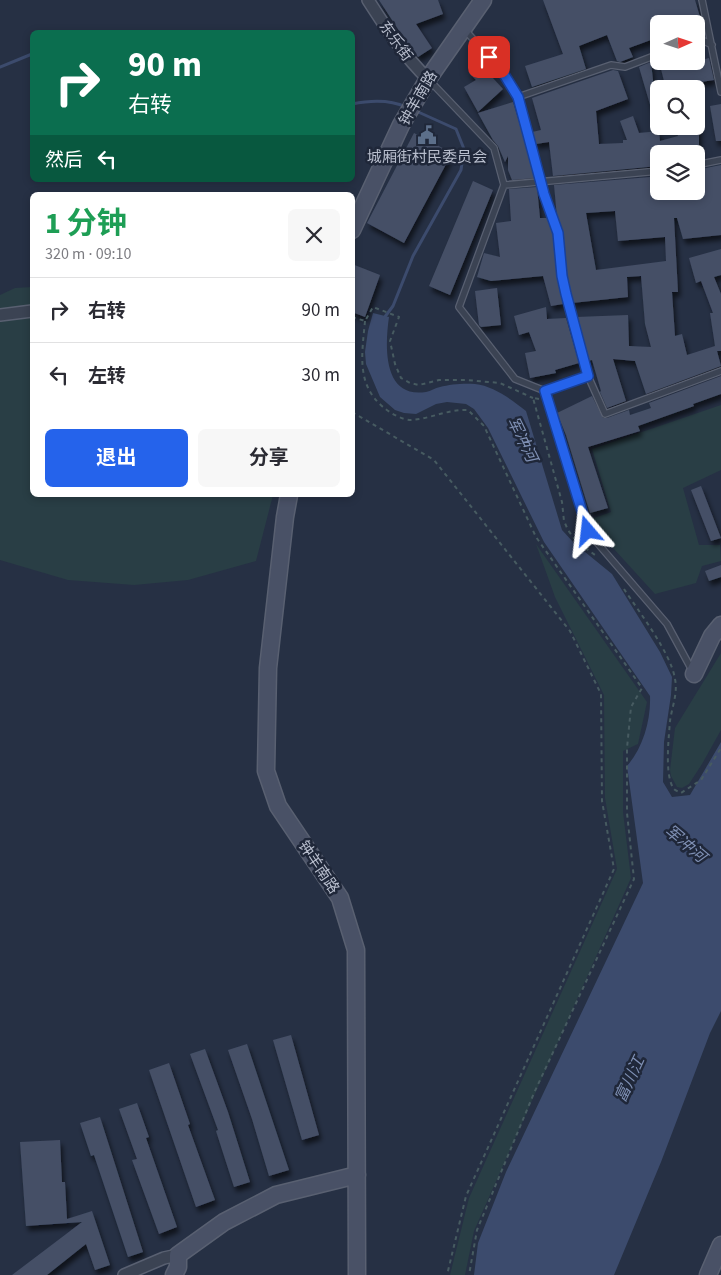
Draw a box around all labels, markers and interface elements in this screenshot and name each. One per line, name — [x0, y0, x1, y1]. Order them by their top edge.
north arrow — [650, 15, 705, 70]
map controls — [650, 15, 705, 200]
street label: 东乐街 — [374, 17, 417, 66]
pin — [468, 36, 510, 78]
text: 90 m — [128, 40, 202, 90]
icon: arrive — [475, 43, 503, 71]
icon: right — [45, 50, 110, 115]
street label: 钟羊南路 — [394, 67, 443, 129]
button: search — [650, 80, 705, 135]
text: 右转 — [128, 89, 172, 121]
public building icon: 城厢街村民委员会 — [416, 124, 438, 146]
icon: left — [93, 145, 121, 173]
button: layers — [650, 145, 705, 200]
text: 然后 — [45, 147, 83, 174]
place label: 城厢街村民委员会 — [367, 147, 487, 168]
text: 1 分钟 — [45, 202, 127, 245]
button: close — [288, 209, 340, 261]
text: 320 m · 09:10 — [45, 243, 132, 265]
icon: right — [45, 296, 73, 324]
text: 90 m — [302, 297, 340, 324]
text: 右转 — [88, 298, 126, 325]
icon: left — [45, 361, 73, 389]
text: 30 m — [302, 362, 340, 389]
text: 左转 — [88, 363, 126, 390]
water label: 军冲河 — [502, 413, 544, 469]
button: 退出 — [45, 429, 188, 487]
button: 分享 — [198, 429, 340, 487]
position arrow — [561, 504, 613, 556]
water label: 军冲河 — [660, 820, 713, 870]
street label: 钟羊南路 — [293, 837, 344, 898]
water label: 富川江 — [610, 1051, 651, 1106]

